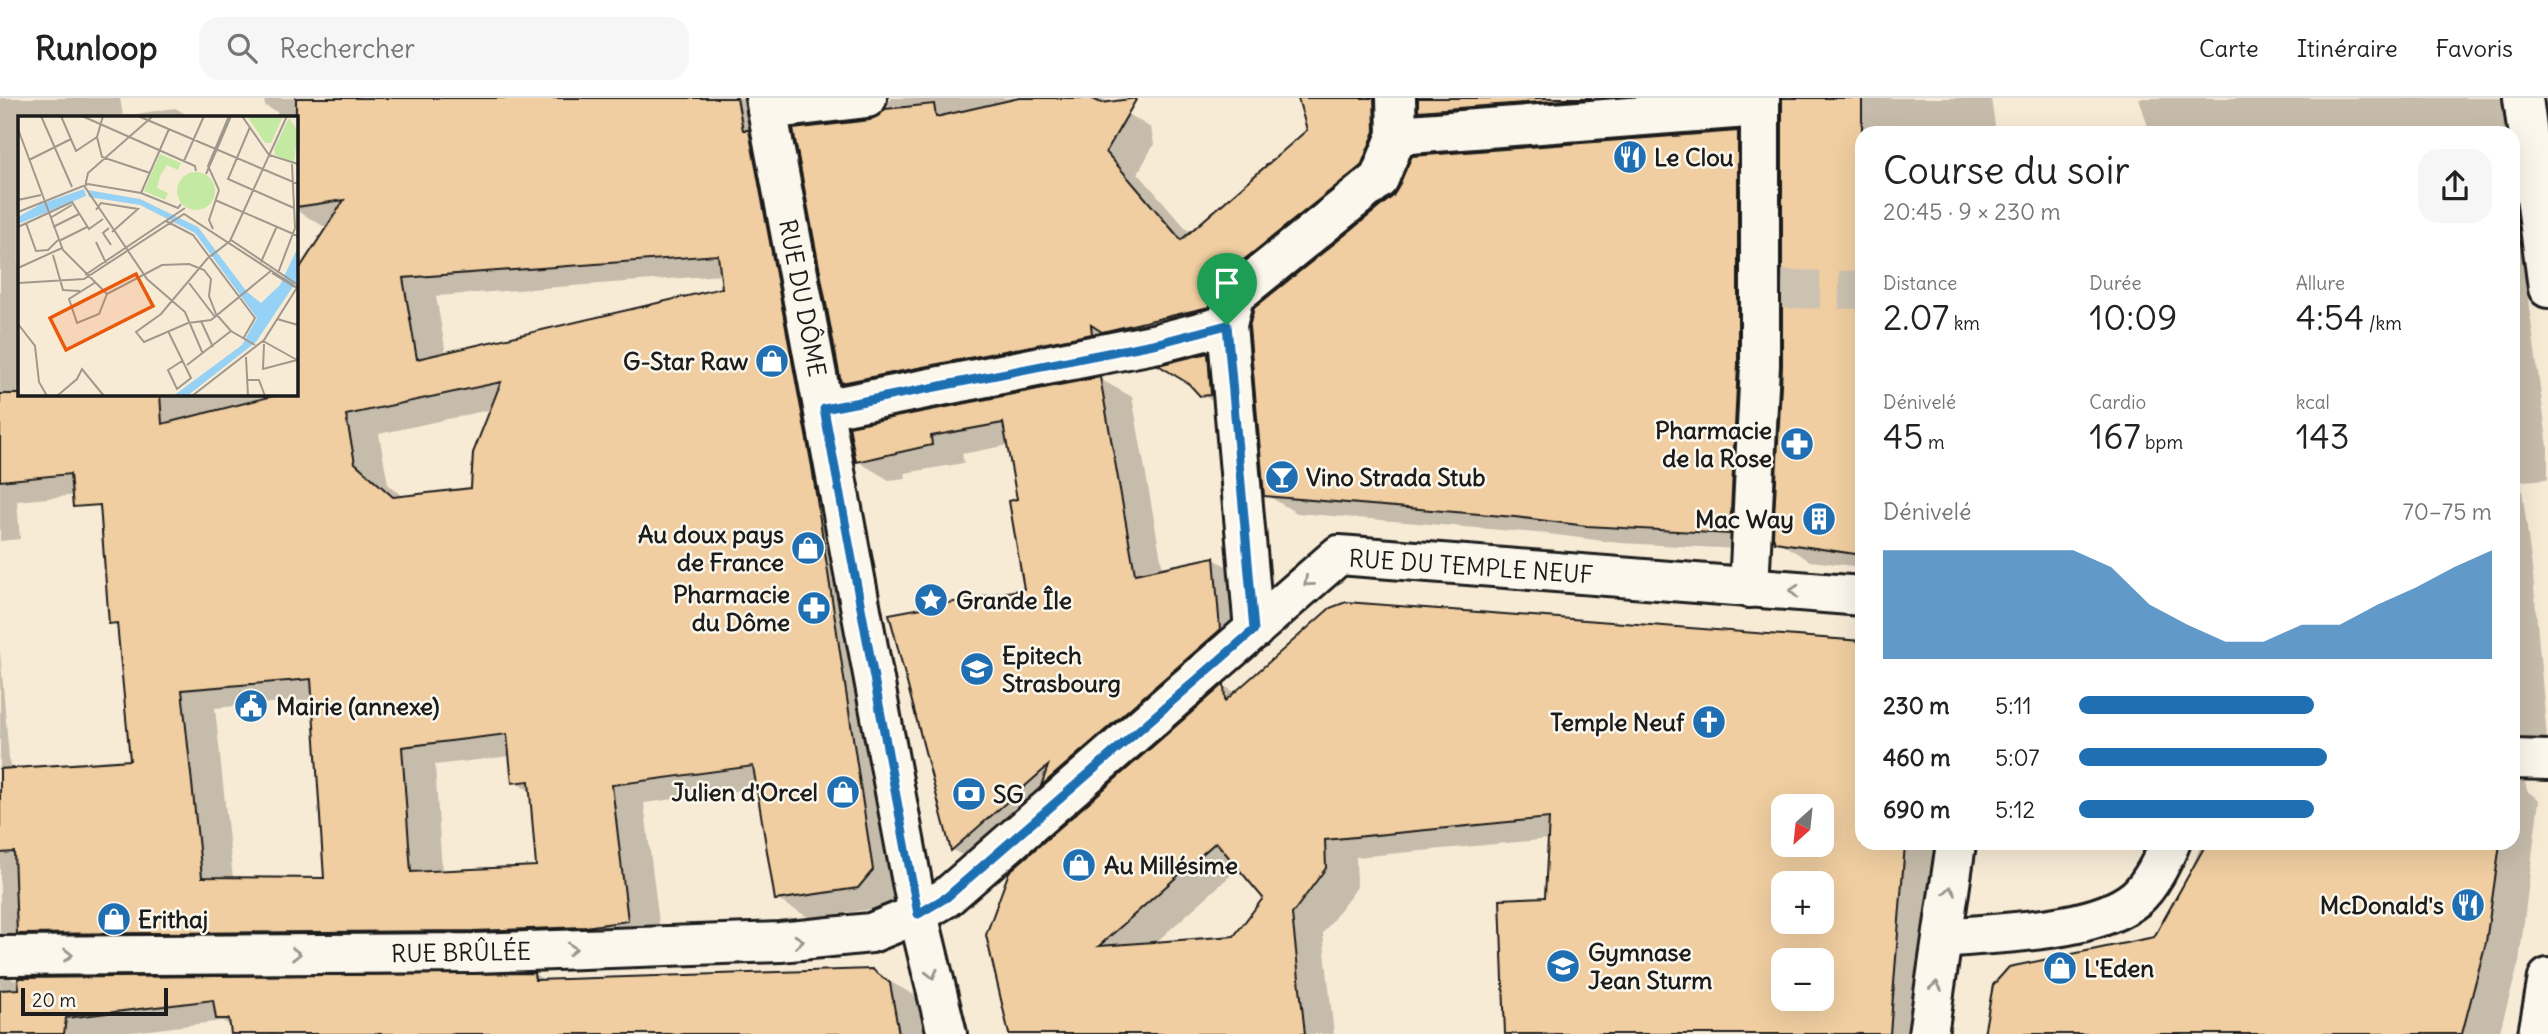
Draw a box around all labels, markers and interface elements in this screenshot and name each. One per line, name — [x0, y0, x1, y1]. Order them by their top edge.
search box — [199, 17, 689, 80]
text: Runloop — [35, 27, 157, 69]
icon: search — [223, 29, 261, 67]
text: Rechercher — [279, 32, 415, 65]
text: Carte — [2199, 33, 2259, 63]
text: Itinéraire — [2297, 33, 2398, 63]
text: Favoris — [2436, 33, 2513, 63]
inset map — [18, 116, 298, 396]
restaurant icon: Le Clou — [1611, 138, 1649, 176]
place label: Le Clou — [1654, 142, 1734, 172]
text: Course du soir — [1883, 147, 2130, 194]
button: share — [2418, 149, 2492, 223]
text: 20:45 · 9 × 230 m — [1883, 197, 2061, 226]
street label: RUE DU DÔME — [773, 217, 833, 379]
pin — [1197, 253, 1257, 325]
icon: arrive — [1208, 264, 1246, 302]
text: Distance — [1883, 271, 1957, 295]
text: Durée — [2089, 271, 2142, 295]
text: Allure — [2296, 271, 2345, 295]
text: 2.07 — [1883, 295, 1949, 339]
text: 10:09 — [2089, 295, 2177, 339]
text: 4:54 — [2296, 295, 2364, 339]
text: km — [1949, 311, 1980, 335]
text: /km — [2364, 311, 2402, 335]
shop icon: G-Star Raw — [753, 342, 791, 380]
place label: G-Star Raw — [623, 346, 748, 376]
text: Dénivelé — [1883, 390, 1956, 414]
text: Cardio — [2089, 390, 2146, 414]
text: kcal — [2296, 390, 2330, 414]
text: 45 — [1883, 414, 1923, 458]
text: 167 — [2089, 414, 2141, 458]
text: 143 — [2296, 414, 2350, 458]
place label: Pharmacie de la Rose — [1655, 415, 1772, 473]
pharmacy icon: Pharmacie de la Rose — [1778, 425, 1816, 463]
text: m — [1923, 430, 1945, 454]
text: bpm — [2141, 430, 2183, 454]
bar icon: Vino Strada Stub — [1263, 458, 1301, 496]
place label: Vino Strada Stub — [1306, 462, 1485, 492]
text: Dénivelé — [1883, 497, 1971, 526]
text: 70–75 m — [2402, 497, 2492, 526]
building icon: Mac Way — [1800, 500, 1838, 538]
place label: Mac Way — [1695, 504, 1794, 534]
place label: Au doux pays de France — [638, 519, 784, 577]
shop icon: Au doux pays de France — [789, 529, 827, 567]
street label: RUE DU TEMPLE NEUF — [1348, 543, 1594, 589]
one-way arrow — [1304, 574, 1317, 586]
place label: Pharmacie du Dôme — [673, 579, 790, 637]
place icon: Grande Île — [912, 581, 950, 619]
one-way arrow — [1788, 584, 1799, 599]
place label: Grande Île — [956, 585, 1072, 615]
pharmacy icon: Pharmacie du Dôme — [795, 589, 833, 627]
place label: Epitech Strasbourg — [1002, 640, 1121, 698]
school or university icon: Epitech Strasbourg — [958, 650, 996, 688]
public building icon: Mairie (annexe) — [232, 687, 270, 725]
place label: Mairie (annexe) — [276, 691, 439, 721]
text: 230 m — [1883, 691, 1949, 720]
text: 5:11 — [1995, 691, 2032, 720]
church icon: Temple Neuf — [1690, 703, 1728, 741]
place label: Temple Neuf — [1550, 707, 1685, 737]
text: 460 m — [1883, 743, 1950, 772]
text: 5:07 — [1995, 743, 2040, 772]
shop icon: Julien d'Orcel — [824, 773, 862, 811]
bank icon: SG — [950, 775, 988, 813]
place label: Julien d'Orcel — [672, 777, 818, 807]
place label: SG — [993, 779, 1024, 809]
north arrow — [1771, 794, 1834, 858]
map controls — [1771, 794, 1834, 1011]
text: 690 m — [1883, 795, 1950, 824]
text: 5:12 — [1995, 795, 2035, 824]
shop icon: Au Millésime — [1060, 846, 1098, 884]
place label: Au Millésime — [1104, 850, 1238, 880]
button: + — [1771, 871, 1834, 934]
one-way arrow — [1942, 885, 1957, 897]
restaurant icon: McDonald's — [2449, 886, 2487, 924]
place label: McDonald's — [2320, 890, 2444, 920]
shop icon: Erithaj — [95, 900, 133, 938]
place label: Erithaj — [138, 904, 208, 934]
one-way arrow — [794, 934, 805, 949]
street label: RUE BRÛLÉE — [391, 936, 531, 968]
place label: Gymnase Jean Sturm — [1588, 937, 1712, 995]
one-way arrow — [567, 942, 578, 957]
one-way arrow — [291, 946, 301, 962]
one-way arrow — [63, 947, 74, 963]
school or university icon: Gymnase Jean Sturm — [1544, 947, 1582, 985]
button: − — [1771, 948, 1834, 1011]
shop icon: L'Eden — [2041, 949, 2079, 987]
place label: L'Eden — [2084, 953, 2154, 983]
one-way arrow — [924, 968, 938, 980]
one-way arrow — [1928, 980, 1943, 992]
scale bar — [21, 985, 168, 1017]
text: 20 m — [32, 988, 76, 1012]

